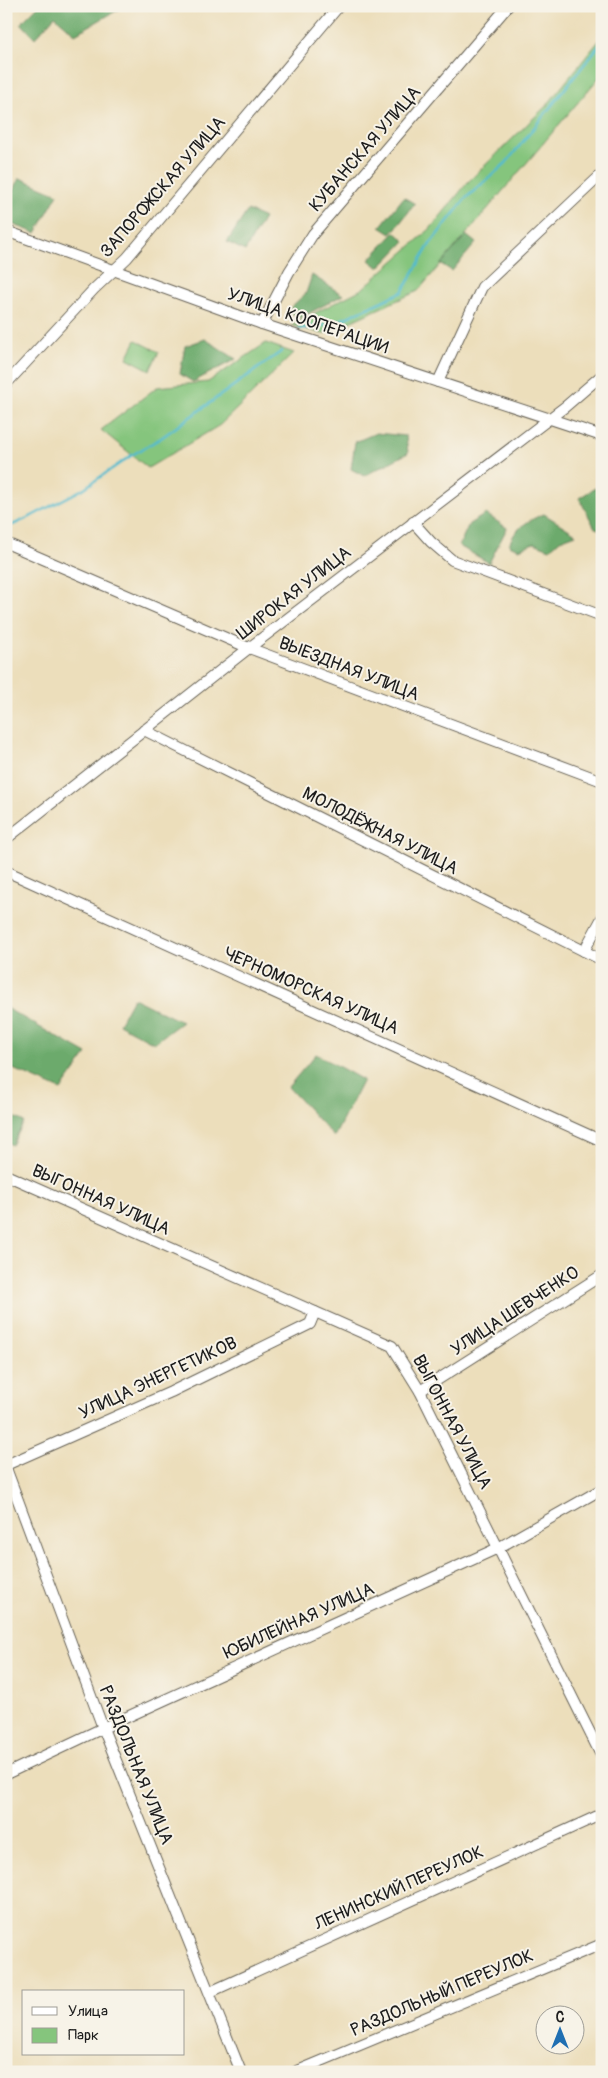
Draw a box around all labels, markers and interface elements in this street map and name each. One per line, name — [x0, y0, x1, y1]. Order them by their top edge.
street label: КУБАНСКАЯ УЛИЦА — [304, 81, 426, 217]
street label: ЗАПОРОЖСКАЯ УЛИЦА — [95, 111, 231, 263]
street label: УЛИЦА КООПЕРАЦИИ — [224, 283, 392, 359]
street label: ШИРОКАЯ УЛИЦА — [232, 541, 356, 645]
street label: ВЫЕЗДНАЯ УЛИЦА — [276, 632, 423, 706]
street label: МОЛОДЁЖНАЯ УЛИЦА — [298, 782, 462, 880]
street label: ЧЕРНОМОРСКАЯ УЛИЦА — [220, 942, 403, 1040]
street label: ВЫГОННАЯ УЛИЦА — [28, 1159, 174, 1241]
street label: УЛИЦА ШЕВЧЕНКО — [447, 1261, 583, 1361]
street label: УЛИЦА ЭНЕРГЕТИКОВ — [75, 1331, 241, 1425]
street label: ВЫГОННАЯ УЛИЦА — [407, 1351, 497, 1493]
street label: ЮБИЛЕЙНАЯ УЛИЦА — [220, 1577, 378, 1665]
street label: РАЗДОЛЬНАЯ УЛИЦА — [94, 1682, 179, 1848]
street label: ЛЕНИНСКИЙ ПЕРЕУЛОК — [310, 1840, 487, 1936]
street label: РАЗДОЛЬНЫЙ ПЕРЕУЛОК — [347, 1944, 537, 2042]
legend — [22, 1990, 185, 2056]
text: Улица — [68, 2002, 108, 2021]
north arrow — [536, 2006, 586, 2056]
text: С — [556, 2009, 565, 2026]
text: Парк — [68, 2026, 99, 2045]

